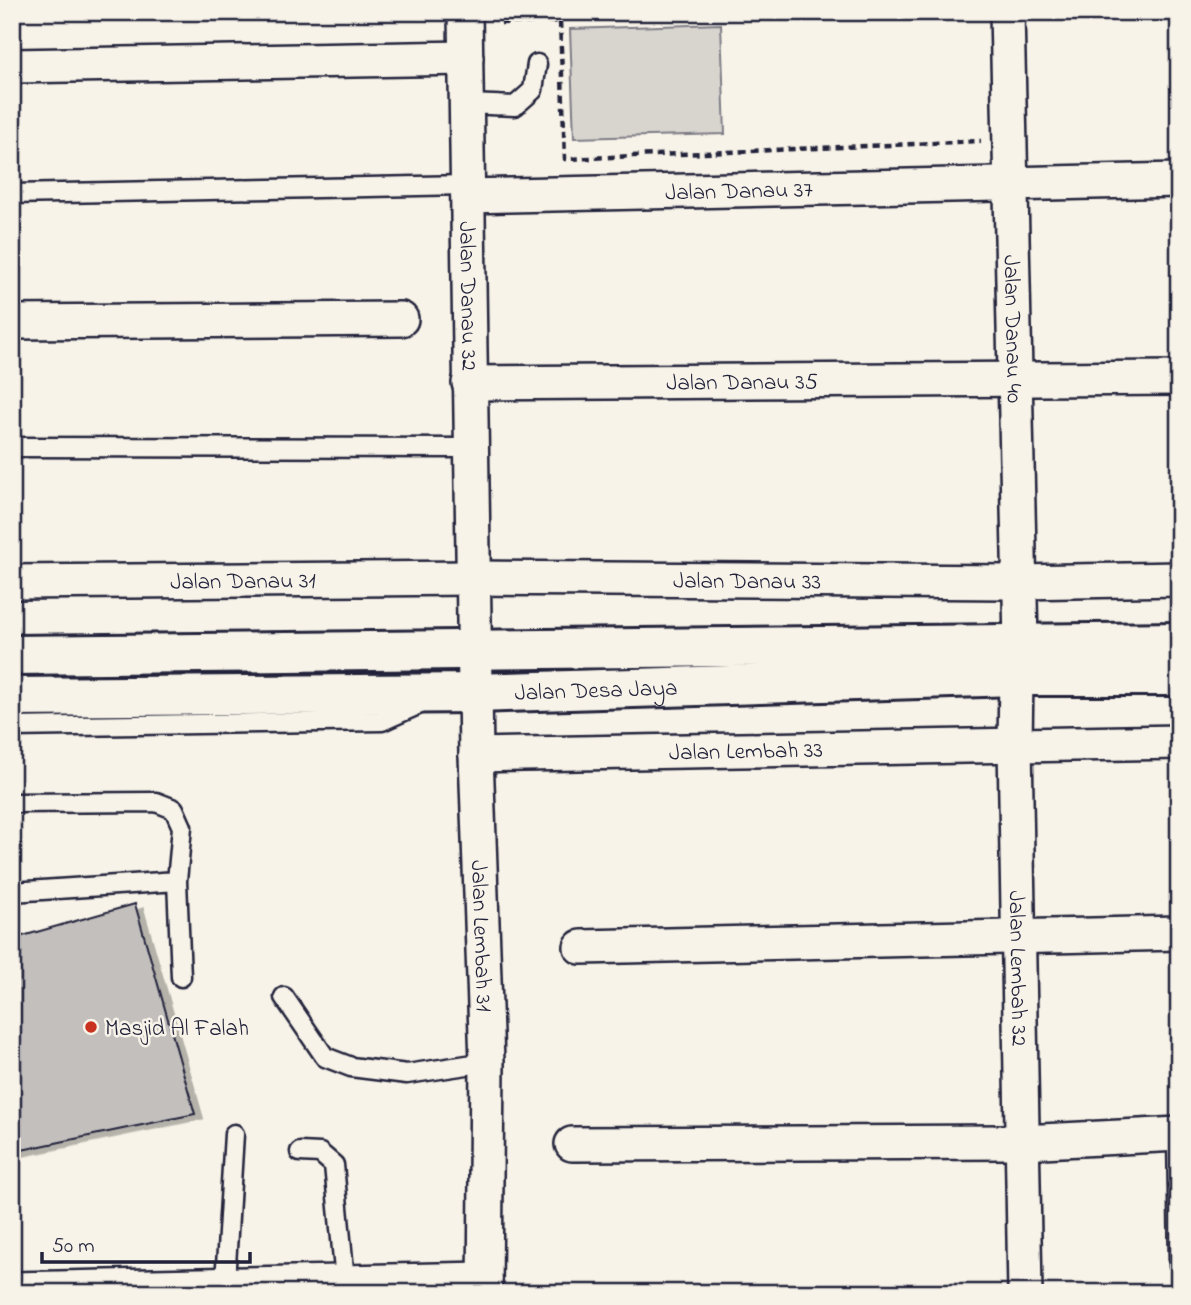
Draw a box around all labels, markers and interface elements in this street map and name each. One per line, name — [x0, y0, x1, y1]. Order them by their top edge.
street label: Jalan Danau 37 — [665, 174, 814, 211]
street label: Jalan Danau 32 — [449, 221, 484, 371]
street label: Jalan Danau 40 — [993, 254, 1030, 404]
street label: Jalan Danau 35 — [666, 367, 818, 401]
street label: Jalan Danau 31 — [170, 565, 316, 600]
street label: Jalan Danau 33 — [673, 565, 821, 600]
street label: Jalan Desa Jaya — [514, 673, 678, 711]
street label: Jalan Lembah 33 — [669, 735, 823, 770]
street label: Jalan Lembah 31 — [461, 859, 499, 1012]
street label: Jalan Lembah 32 — [999, 890, 1034, 1047]
place label: Masjid Al Falah — [105, 1013, 249, 1046]
marker: Masjid Al Falah — [83, 1019, 99, 1035]
scale bar — [42, 1221, 250, 1265]
text: 50 m — [52, 1232, 95, 1262]

